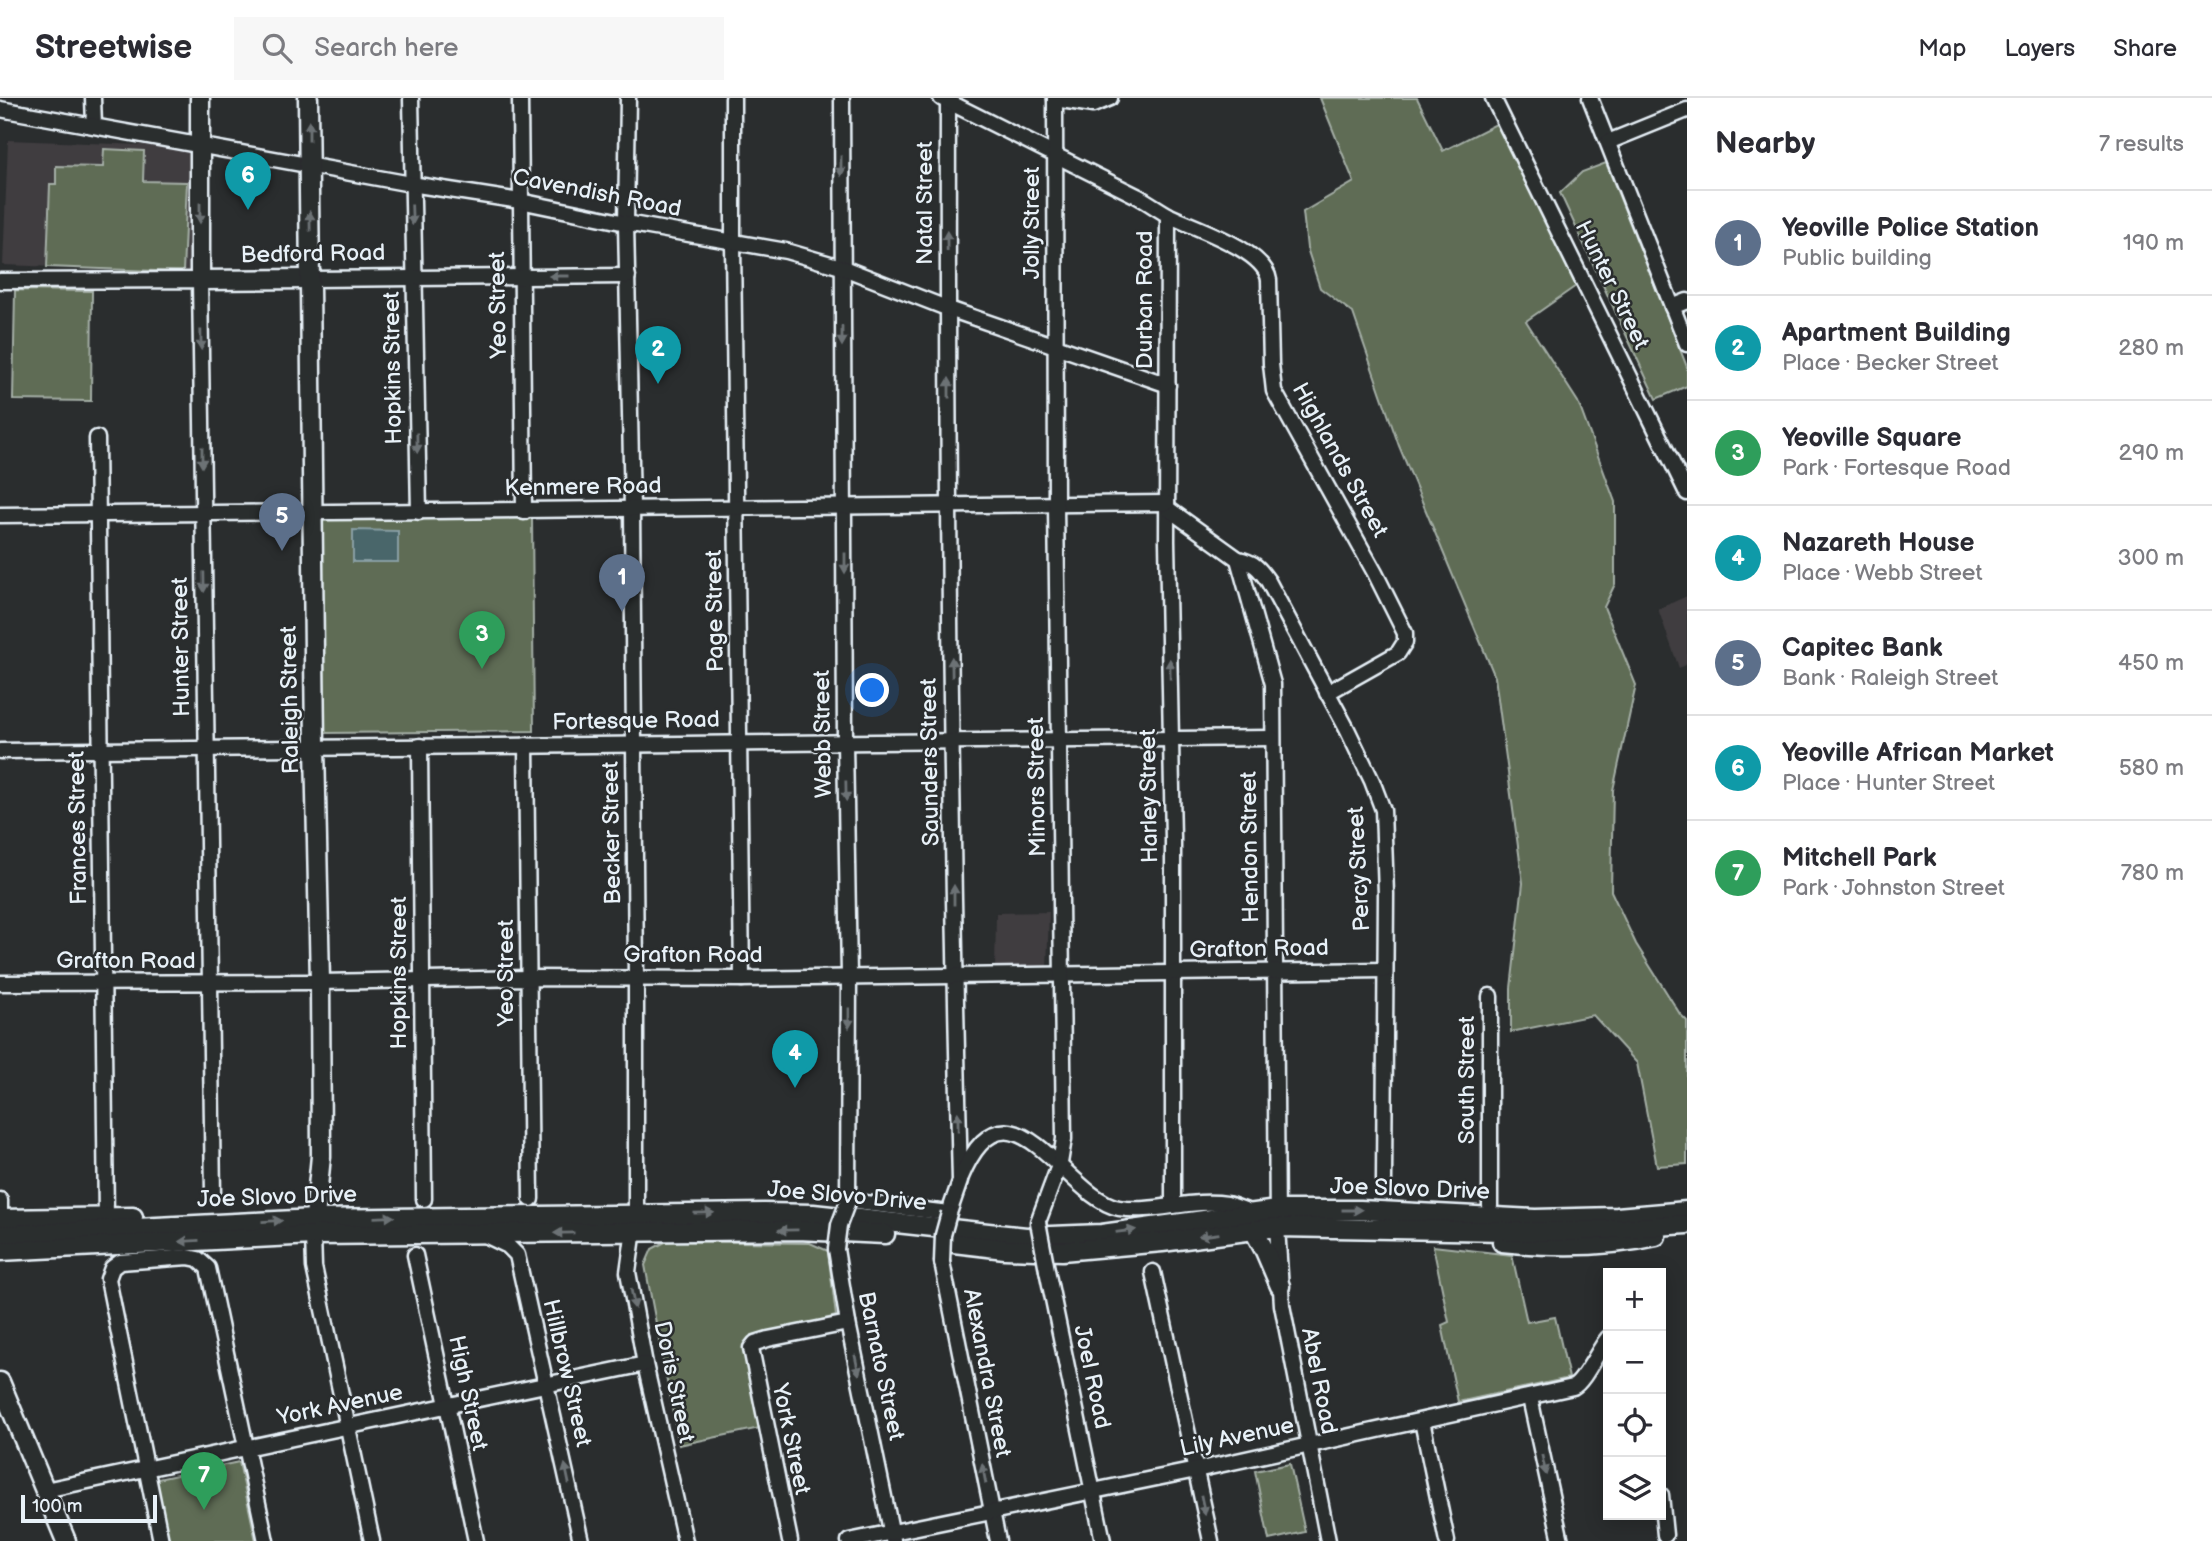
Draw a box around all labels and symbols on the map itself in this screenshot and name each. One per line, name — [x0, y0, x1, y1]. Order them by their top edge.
one-way arrow — [303, 120, 315, 142]
street label: Natal Street — [911, 141, 939, 265]
pin: 6 — [225, 152, 271, 210]
one-way arrow — [835, 155, 847, 177]
street label: Cavendish Road — [510, 163, 684, 223]
street label: Jolly Street — [1018, 167, 1046, 279]
one-way arrow — [195, 202, 206, 224]
one-way arrow — [406, 204, 417, 226]
one-way arrow — [304, 210, 316, 232]
street label: Hunter Street — [1569, 216, 1655, 354]
one-way arrow — [941, 229, 953, 251]
street label: Durban Road — [1131, 231, 1159, 369]
street label: Bedford Road — [240, 239, 386, 269]
street label: Yeo Street — [483, 251, 513, 360]
one-way arrow — [548, 270, 570, 282]
street label: Hopkins Street — [378, 291, 408, 445]
one-way arrow — [836, 325, 848, 347]
pin: 2 — [635, 326, 681, 384]
one-way arrow — [195, 329, 207, 351]
one-way arrow — [943, 377, 955, 399]
street label: Highlands Street — [1286, 378, 1394, 542]
one-way arrow — [411, 432, 423, 454]
one-way arrow — [196, 446, 208, 468]
street label: Kenmere Road — [504, 472, 662, 502]
pin: 5 — [259, 493, 305, 551]
street label: Page Street — [700, 550, 730, 672]
one-way arrow — [839, 552, 851, 574]
pin: 1 — [599, 554, 645, 612]
one-way arrow — [198, 571, 210, 593]
street label: Hunter Street — [166, 577, 196, 717]
pin: 3 — [459, 611, 505, 669]
street label: Raleigh Street — [275, 626, 305, 774]
one-way arrow — [946, 656, 958, 678]
one-way arrow — [1164, 658, 1176, 680]
street label: Webb Street — [808, 670, 838, 798]
your location — [855, 673, 889, 707]
street label: Saunders Street — [915, 678, 945, 846]
street label: Fortesque Road — [552, 706, 720, 736]
street label: Minors Street — [1022, 717, 1052, 857]
street label: Harley Street — [1134, 729, 1164, 863]
street label: Frances Street — [63, 751, 93, 905]
street label: Becker Street — [597, 761, 627, 905]
street label: Hendon Street — [1235, 771, 1265, 923]
one-way arrow — [840, 780, 852, 802]
street label: Percy Street — [1342, 806, 1376, 932]
one-way arrow — [948, 883, 960, 905]
street label: Hopkins Street — [385, 896, 413, 1050]
street label: Yeo Street — [492, 919, 520, 1028]
street label: Grafton Road — [1189, 934, 1329, 964]
street label: Grafton Road — [623, 941, 763, 969]
street label: Grafton Road — [56, 947, 196, 975]
one-way arrow — [843, 1007, 855, 1029]
street label: South Street — [1453, 1016, 1481, 1144]
pin: 4 — [772, 1030, 818, 1088]
one-way arrow — [952, 1111, 964, 1133]
street label: Joe Slovo Drive — [1330, 1172, 1490, 1206]
street label: Joe Slovo Drive — [766, 1175, 928, 1217]
street label: Joe Slovo Drive — [197, 1180, 357, 1214]
one-way arrow — [1341, 1204, 1363, 1216]
one-way arrow — [693, 1207, 715, 1219]
one-way arrow — [373, 1211, 395, 1223]
one-way arrow — [262, 1215, 284, 1226]
one-way arrow — [777, 1224, 799, 1236]
one-way arrow — [1115, 1225, 1137, 1236]
one-way arrow — [553, 1227, 575, 1239]
one-way arrow — [1198, 1230, 1220, 1241]
one-way arrow — [178, 1235, 200, 1246]
street label: Alexandra Street — [957, 1286, 1017, 1460]
one-way arrow — [628, 1288, 639, 1310]
street label: Barnato Street — [852, 1289, 910, 1443]
street label: Hillbrow Street — [536, 1297, 598, 1449]
street label: Doris Street — [647, 1319, 701, 1445]
street label: Joel Road — [1067, 1323, 1117, 1431]
street label: Abel Road — [1295, 1326, 1343, 1436]
street label: High Street — [442, 1333, 494, 1453]
one-way arrow — [851, 1354, 862, 1376]
street label: York Avenue — [274, 1378, 405, 1432]
street label: York Street — [765, 1380, 816, 1497]
street label: Lily Avenue — [1177, 1411, 1297, 1463]
pin: 7 — [181, 1452, 227, 1510]
one-way arrow — [1539, 1454, 1550, 1476]
one-way arrow — [561, 1463, 572, 1485]
one-way arrow — [979, 1463, 990, 1485]
scale bar — [21, 1492, 158, 1524]
one-way arrow — [1198, 1494, 1209, 1516]

